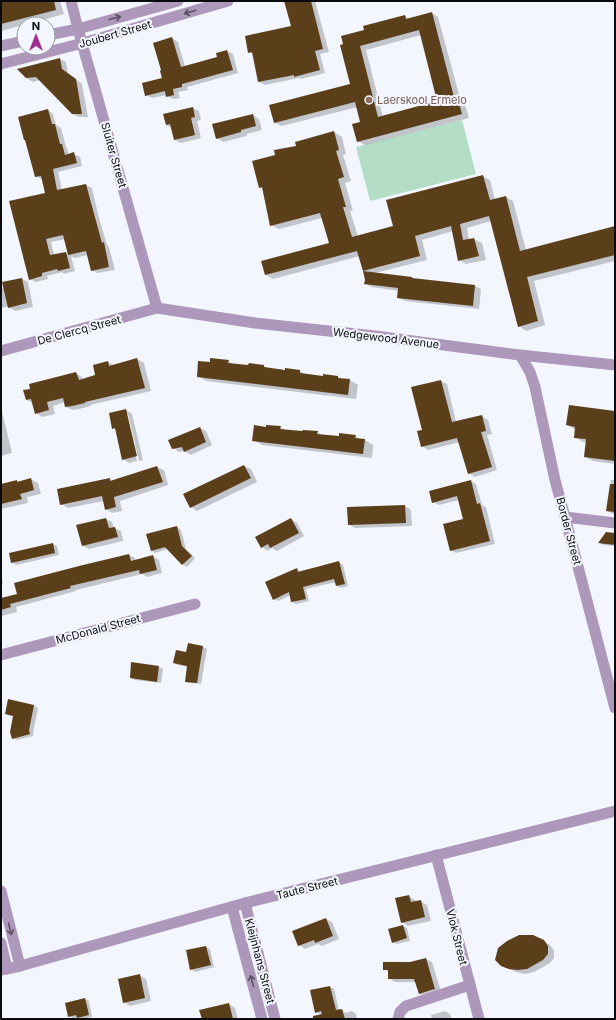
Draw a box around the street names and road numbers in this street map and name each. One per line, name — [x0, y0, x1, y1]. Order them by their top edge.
street label: Joubert Street — [77, 17, 153, 51]
street label: Sluiter Street — [98, 121, 130, 190]
street label: De Clercq Street — [36, 312, 123, 348]
street label: Wedgewood Avenue — [332, 325, 440, 351]
street label: Border Street — [553, 496, 585, 567]
street label: McDonald Street — [54, 611, 142, 647]
street label: Taute Street — [275, 873, 340, 902]
street label: Vlok Street — [443, 908, 471, 967]
street label: Kleijnhans Street — [242, 917, 278, 1005]

